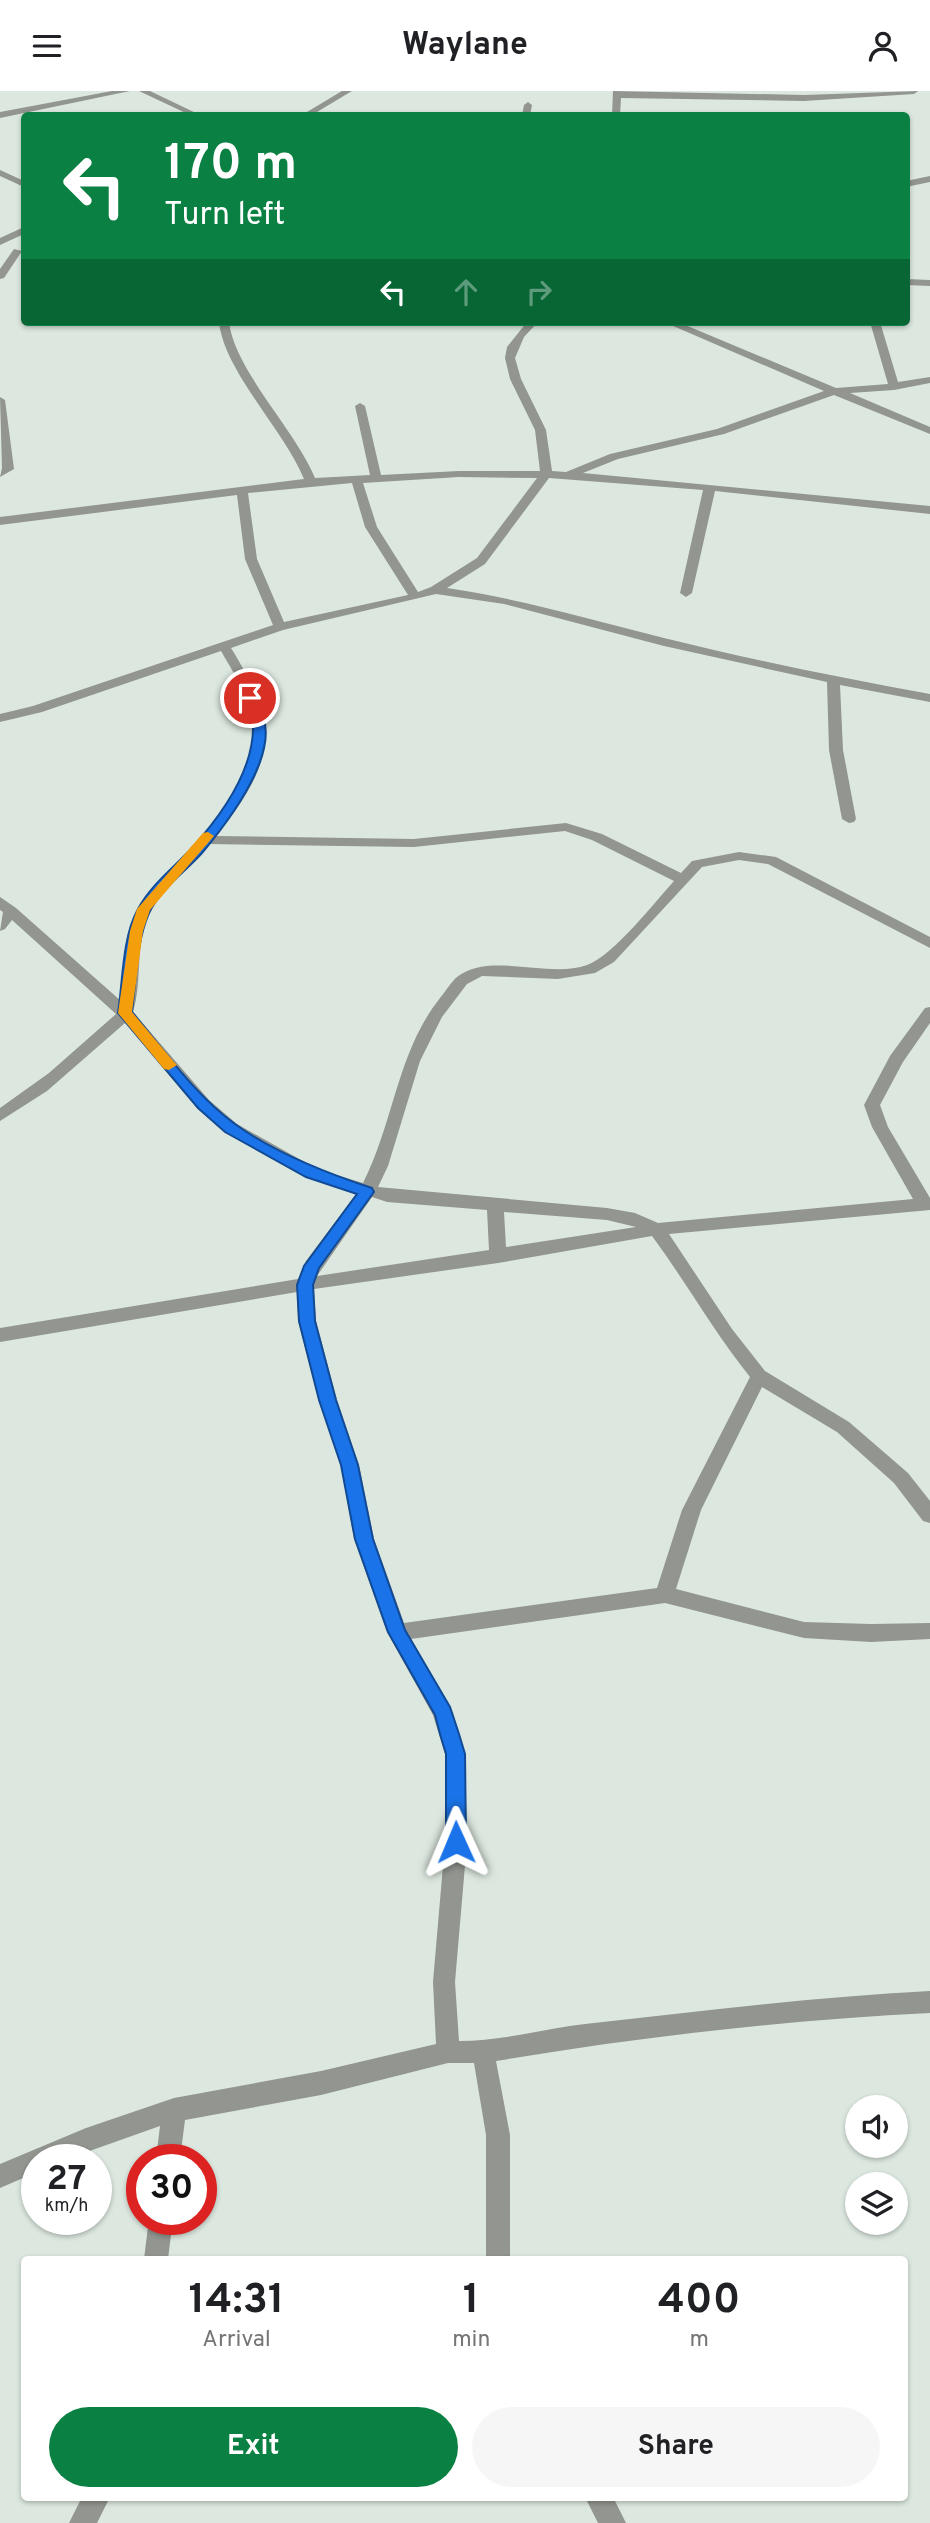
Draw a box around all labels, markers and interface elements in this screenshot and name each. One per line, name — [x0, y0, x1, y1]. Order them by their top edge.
text: Waylane — [402, 26, 528, 66]
icon: menu — [28, 27, 66, 65]
icon: person — [864, 27, 902, 65]
text: 170 m — [164, 135, 297, 197]
icon: left — [49, 140, 140, 231]
text: Turn left — [164, 196, 285, 236]
icon: left — [374, 273, 412, 311]
icon: ahead — [447, 273, 485, 311]
icon: right — [520, 273, 558, 311]
pin — [220, 668, 280, 728]
icon: arrive — [231, 679, 269, 717]
position arrow — [419, 1805, 493, 1879]
map controls — [845, 2095, 908, 2235]
button: sound — [845, 2095, 908, 2158]
speed limit sign: 30 — [126, 2144, 217, 2235]
text: 27 — [47, 2158, 86, 2202]
button: layers — [845, 2172, 908, 2235]
text: km/h — [45, 2195, 88, 2218]
text: 14:31 — [189, 2275, 285, 2328]
text: 1 — [463, 2275, 480, 2328]
text: 400 — [658, 2275, 740, 2328]
text: Arrival — [202, 2326, 271, 2355]
text: min — [452, 2326, 490, 2355]
text: m — [689, 2326, 709, 2355]
button: Exit — [49, 2407, 458, 2487]
button: Share — [472, 2407, 880, 2487]

